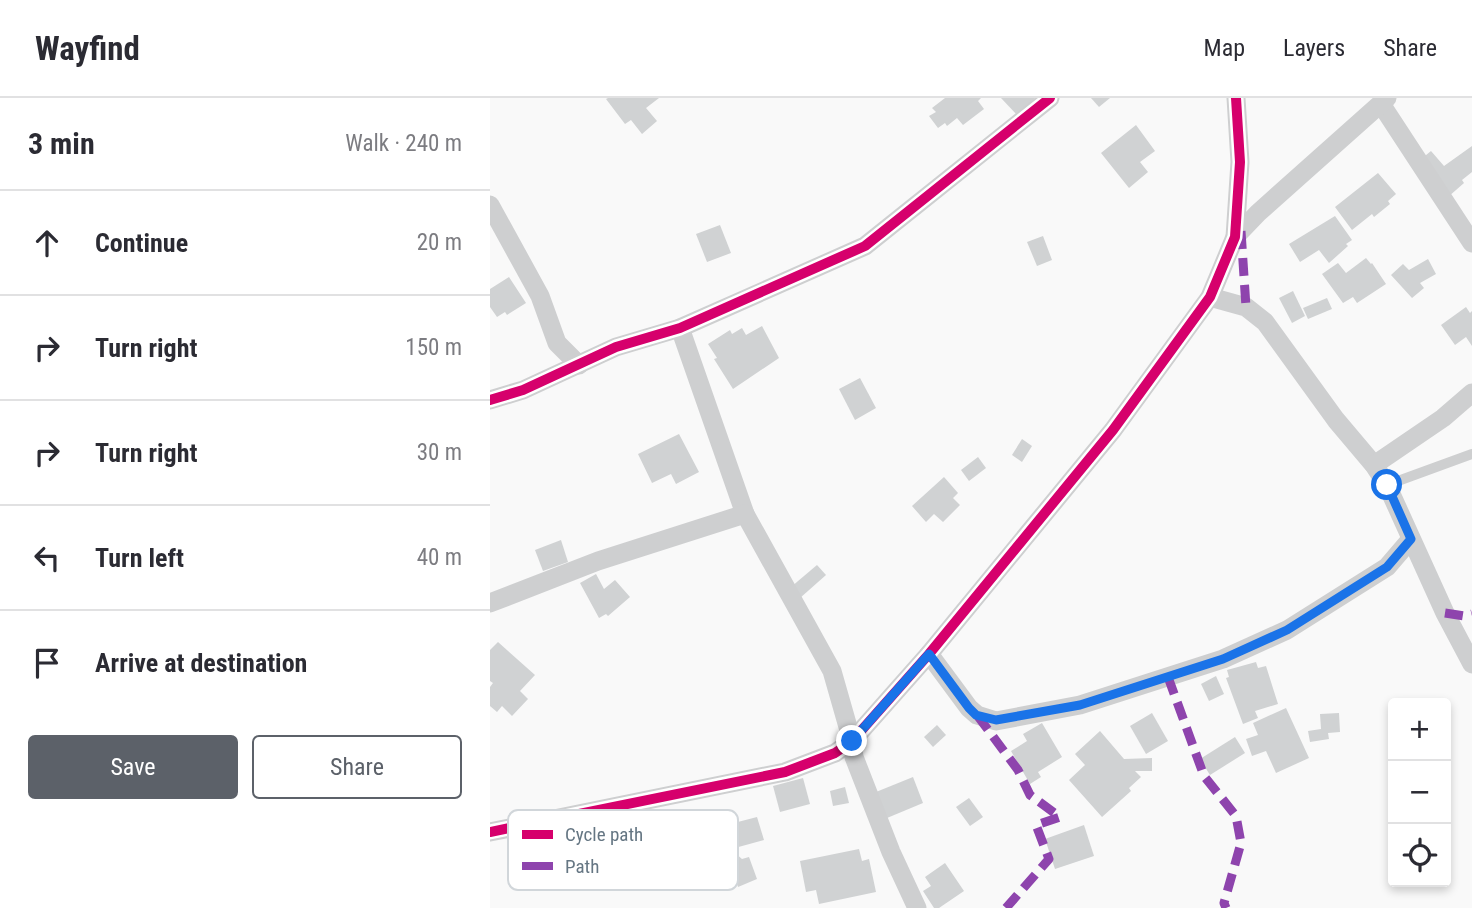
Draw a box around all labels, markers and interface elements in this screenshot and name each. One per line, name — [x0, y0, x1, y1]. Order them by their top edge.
text: Wayfind — [35, 29, 140, 68]
text: Map — [1204, 34, 1245, 62]
text: Layers — [1283, 34, 1345, 62]
text: Share — [1383, 34, 1437, 62]
text: 3 min — [28, 126, 95, 161]
text: Walk · 240 m — [345, 130, 462, 157]
icon: ahead — [28, 224, 66, 262]
text: Continue — [95, 228, 188, 258]
text: 20 m — [417, 229, 462, 256]
icon: right — [28, 329, 66, 367]
text: Turn right — [95, 333, 197, 363]
text: 150 m — [405, 334, 462, 361]
icon: right — [28, 434, 66, 472]
text: Turn right — [95, 438, 197, 468]
text: 30 m — [417, 439, 462, 466]
route start — [1371, 469, 1402, 500]
icon: left — [28, 539, 66, 577]
text: Turn left — [95, 543, 184, 573]
text: 40 m — [417, 544, 462, 571]
icon: arrive — [28, 644, 66, 682]
text: Arrive at destination — [95, 648, 307, 678]
map controls — [1388, 698, 1451, 887]
button: + — [1388, 698, 1451, 761]
route end — [836, 725, 867, 756]
button: Save — [28, 735, 238, 799]
button: Share — [252, 735, 462, 799]
button: − — [1388, 761, 1451, 824]
legend — [508, 810, 738, 890]
text: Cycle path — [565, 823, 643, 846]
button: locate — [1388, 824, 1451, 887]
text: Path — [565, 855, 599, 878]

